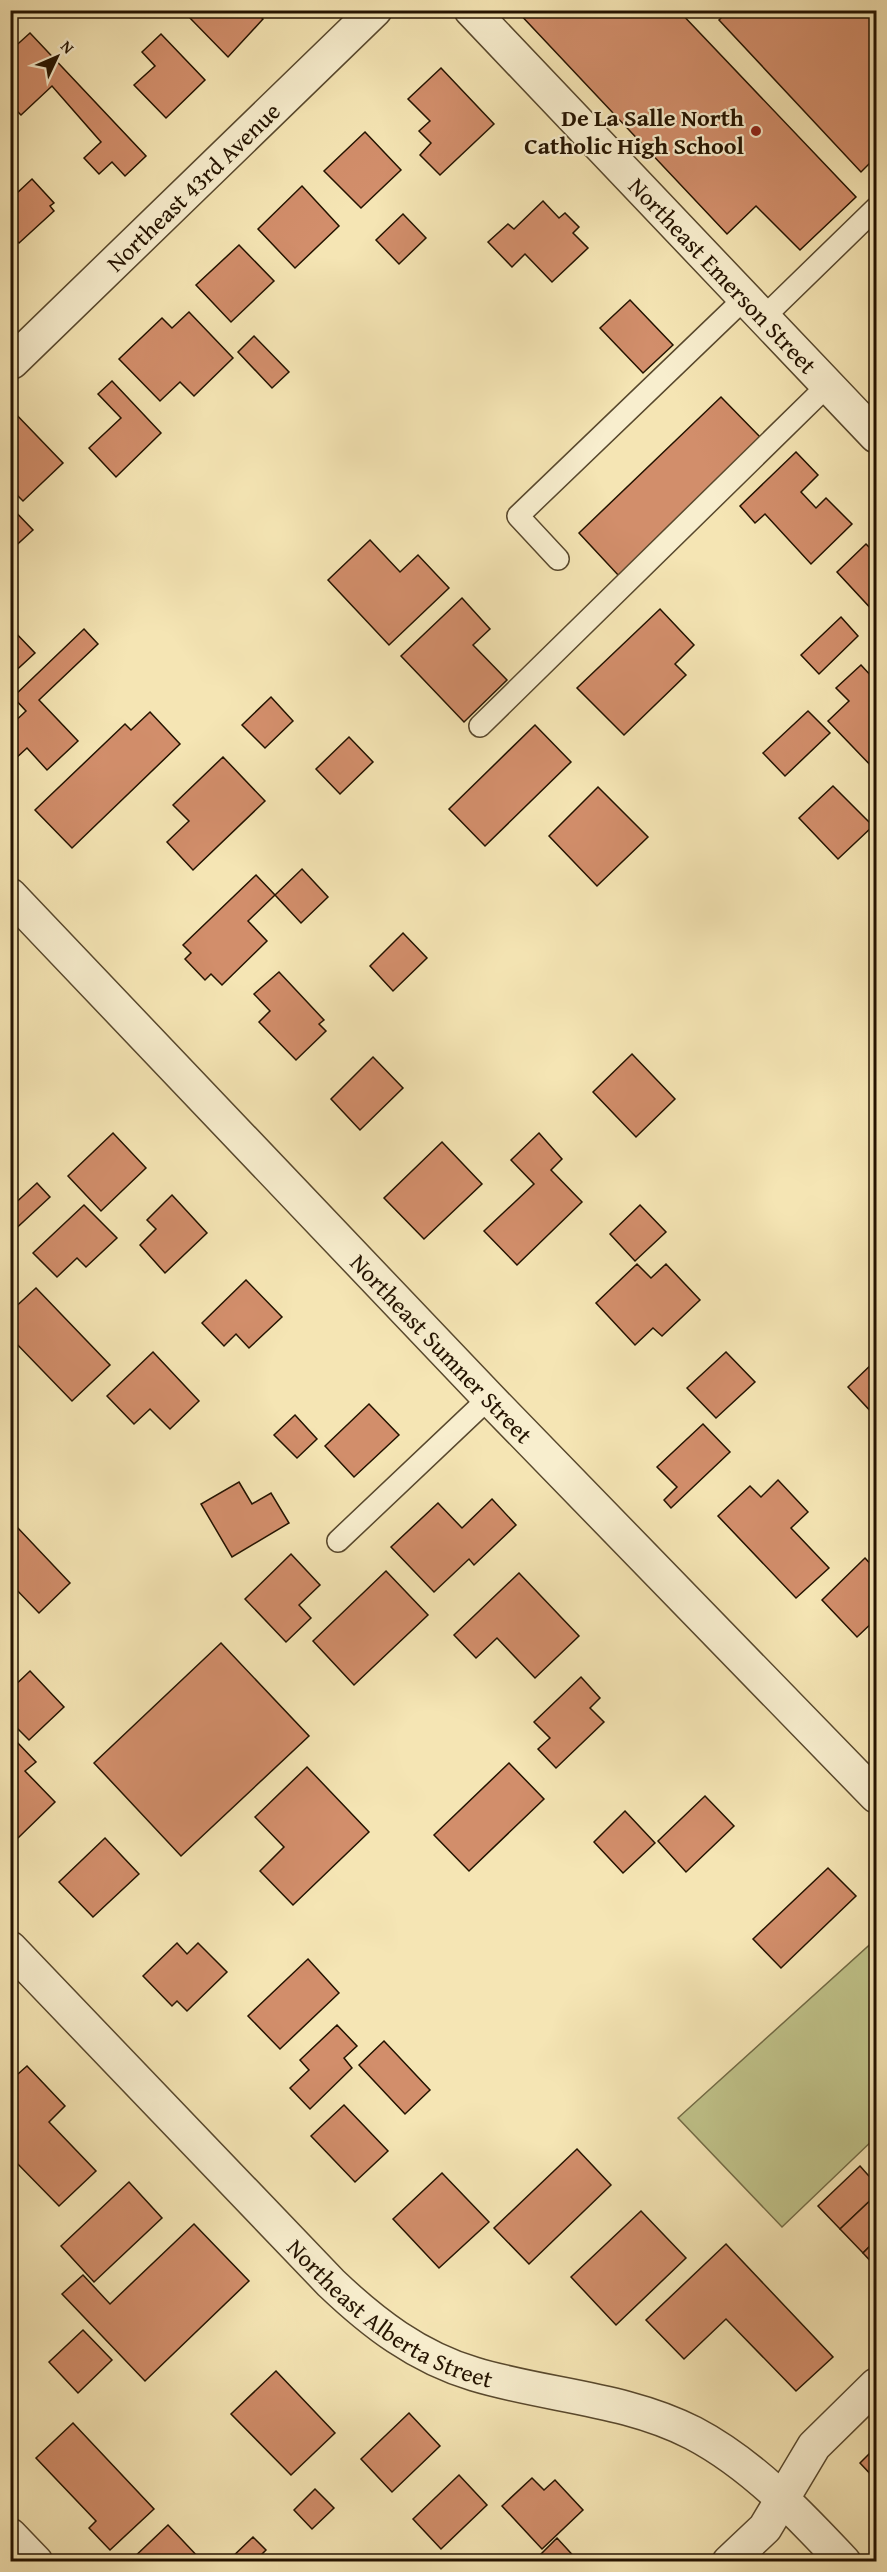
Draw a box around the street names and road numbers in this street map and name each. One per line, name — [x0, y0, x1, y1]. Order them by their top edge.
street label: Northeast 43rd Avenue — [98, 94, 288, 279]
street label: Northeast Emerson Street — [621, 169, 826, 382]
street label: Northeast Sumner Street — [343, 1245, 541, 1451]
street label: Northeast Alberta Street — [279, 2230, 497, 2396]

